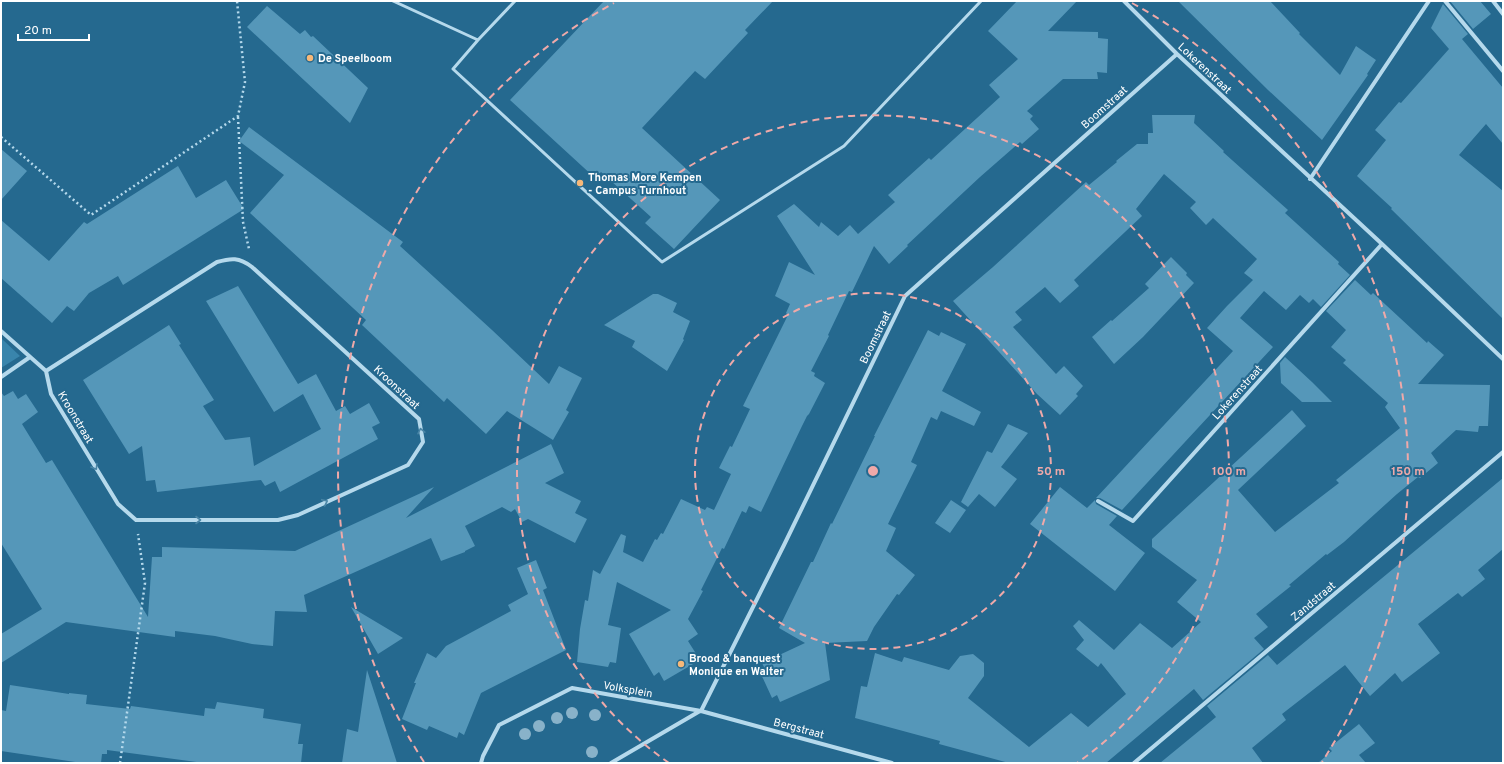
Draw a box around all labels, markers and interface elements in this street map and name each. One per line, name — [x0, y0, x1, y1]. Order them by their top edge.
scale bar — [18, 16, 89, 42]
text: 20 m — [24, 23, 52, 39]
street label: Lokerenstraat — [1174, 40, 1234, 97]
place label: De Speelboom — [318, 52, 392, 66]
marker: De Speelboom — [305, 53, 315, 63]
street label: Boomstraat — [1079, 83, 1131, 132]
place label: Thomas More Kempen - Campus Turnhout — [588, 171, 702, 198]
marker: Thomas More Kempen - Campus Turnhout — [575, 178, 585, 188]
street label: Boomstraat — [857, 309, 895, 366]
street label: Kroonstraat — [370, 363, 422, 413]
street label: Lokerenstraat — [1210, 363, 1266, 423]
street label: Kroonstraat — [54, 389, 96, 446]
one-way arrow — [418, 428, 426, 434]
one-way arrow — [90, 463, 98, 470]
centre of rings — [866, 464, 880, 478]
text: 50 m — [1037, 464, 1065, 480]
text: 100 m — [1212, 464, 1246, 480]
text: 150 m — [1391, 464, 1425, 480]
one-way arrow — [321, 499, 328, 507]
one-way arrow — [195, 516, 201, 524]
street label: Zandstraat — [1288, 579, 1339, 625]
place label: Brood & banquest Monique en Walter — [689, 652, 784, 679]
marker: Brood & banquest Monique en Walter — [676, 659, 686, 669]
street label: Volksplein — [602, 679, 654, 701]
street label: Bergstraat — [772, 715, 826, 742]

